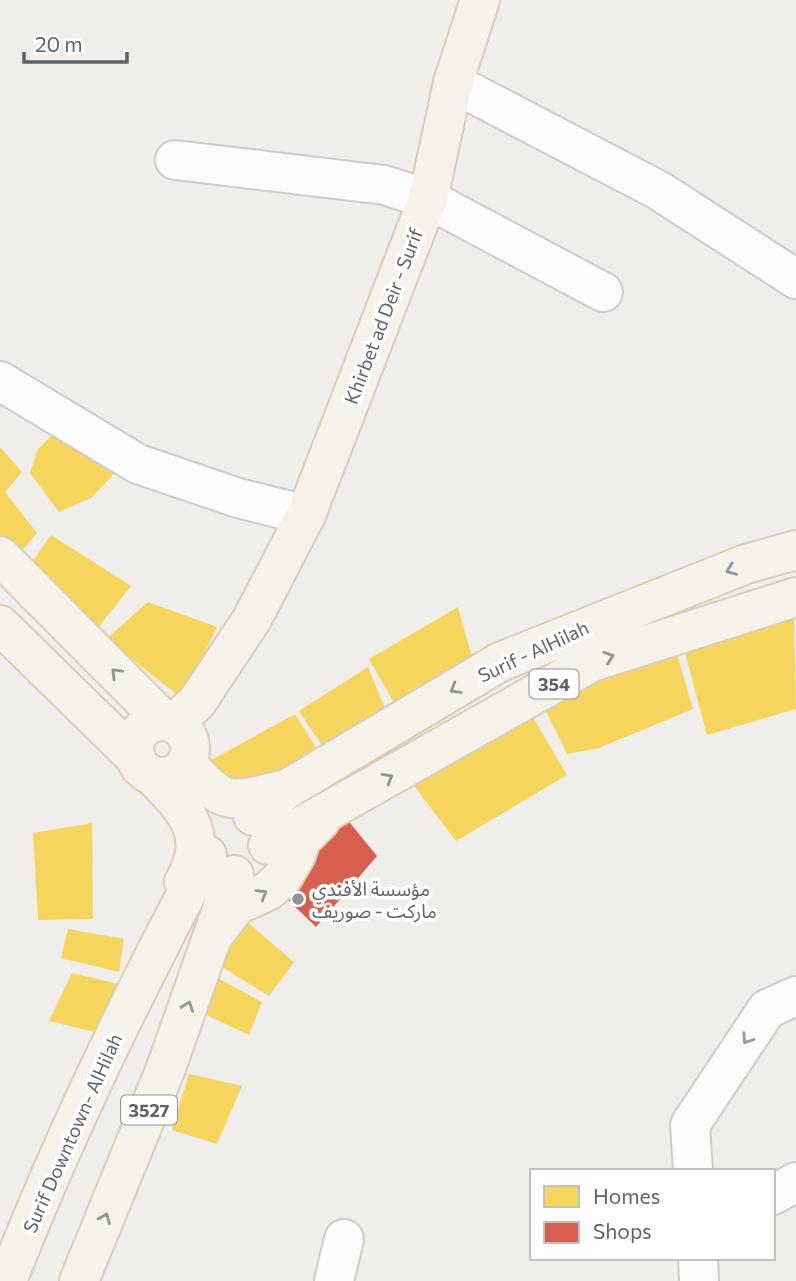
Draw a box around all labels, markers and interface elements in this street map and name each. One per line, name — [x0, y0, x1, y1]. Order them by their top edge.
scale bar — [24, 21, 128, 65]
text: 20 m — [35, 31, 83, 56]
street label: Khirbet ad Deir - Surif — [339, 224, 427, 407]
one-way arrow — [725, 562, 737, 576]
street label: Surif - AlHilah — [474, 615, 592, 687]
one-way arrow — [602, 651, 615, 665]
one-way arrow — [111, 668, 124, 681]
road number: 354 — [530, 670, 578, 698]
one-way arrow — [449, 681, 462, 694]
one-way arrow — [380, 773, 393, 786]
place label: مؤسسة الأفندي ماركت - صوريف — [312, 877, 437, 923]
one-way arrow — [255, 889, 268, 902]
marker: مؤسسة الأفندي ماركت - صوريف — [290, 891, 306, 907]
one-way arrow — [180, 1000, 194, 1012]
street label: Surif Downtown- AlHilah — [18, 1030, 126, 1236]
one-way arrow — [742, 1032, 755, 1045]
road number: 3527 — [121, 1096, 177, 1125]
legend — [530, 1169, 775, 1260]
text: Homes — [593, 1183, 660, 1208]
one-way arrow — [97, 1213, 111, 1225]
text: Shops — [593, 1218, 652, 1243]

